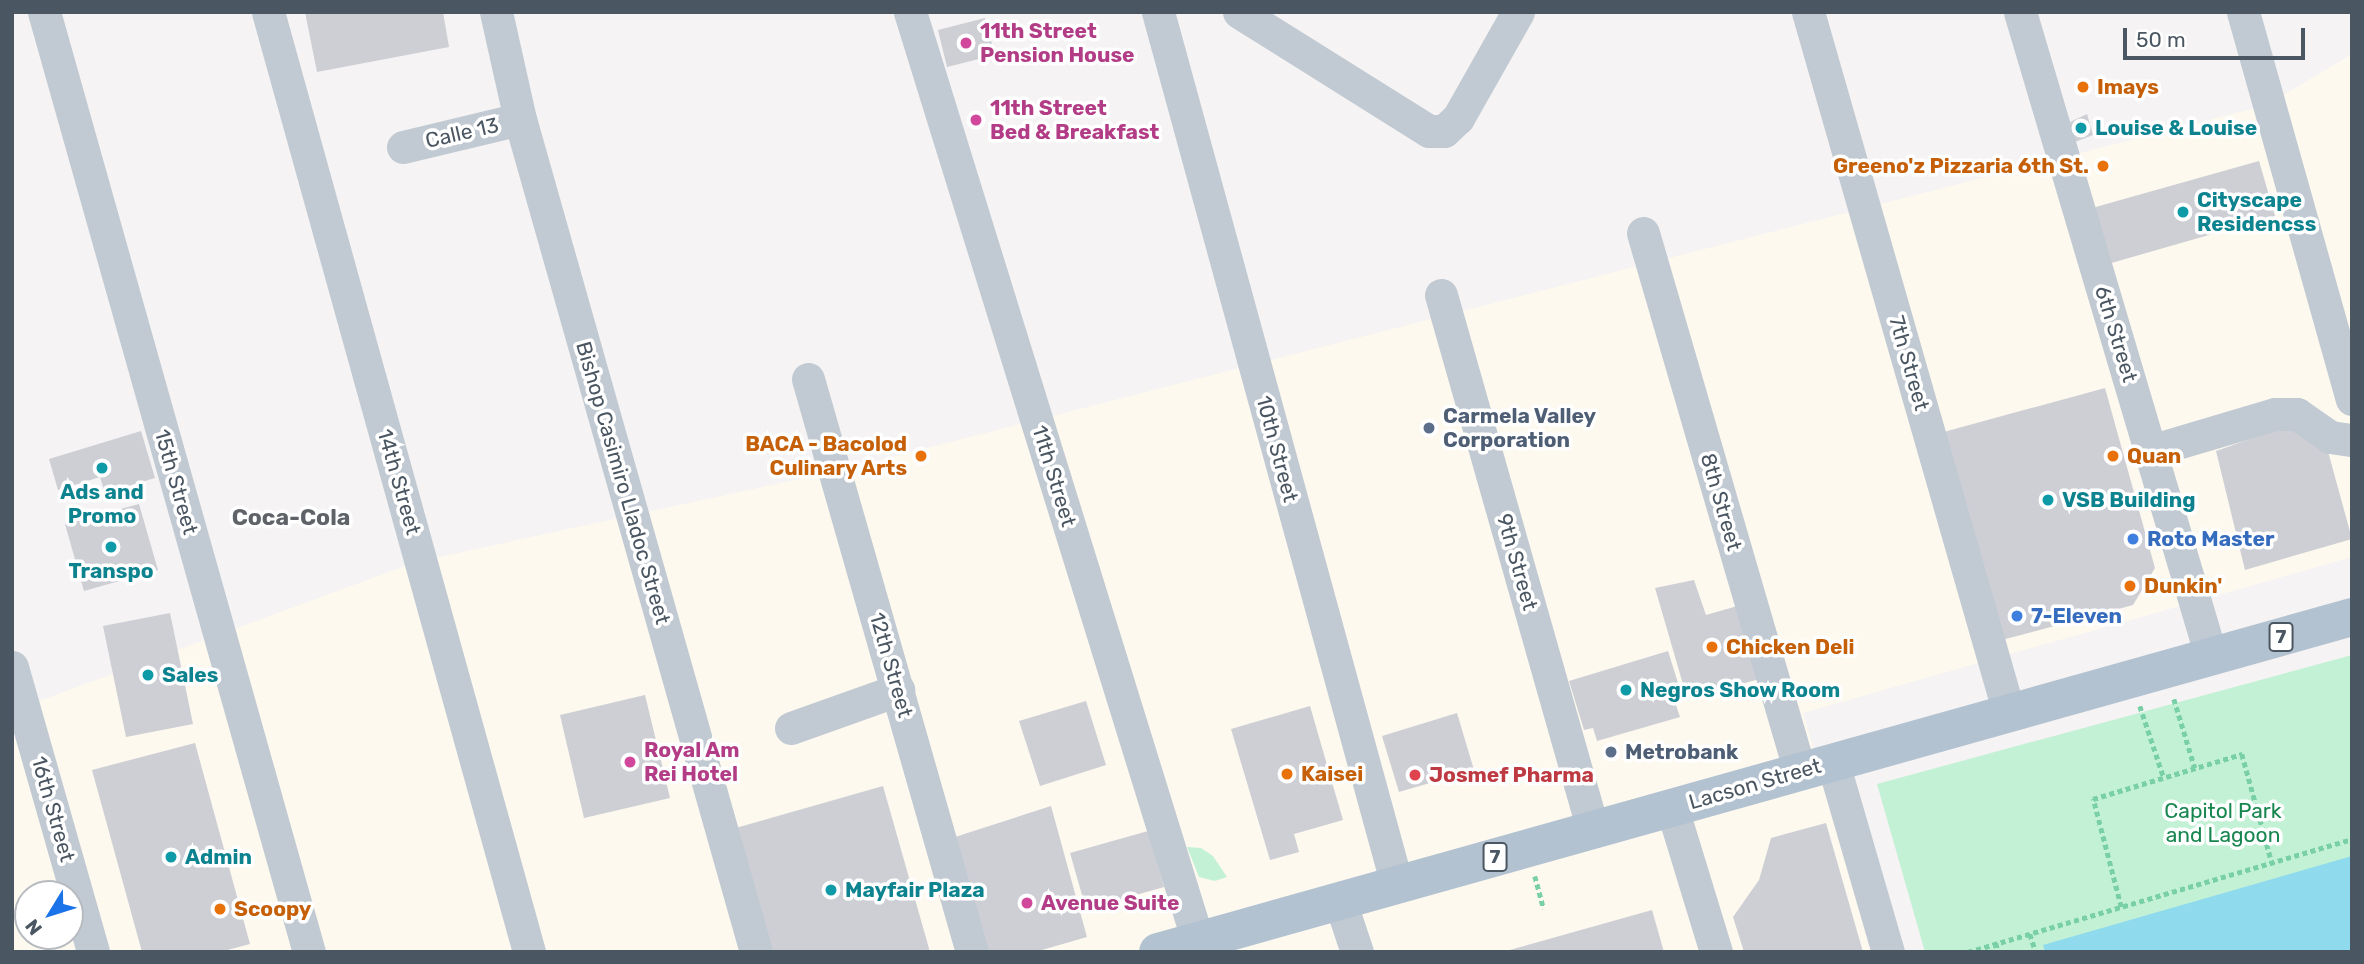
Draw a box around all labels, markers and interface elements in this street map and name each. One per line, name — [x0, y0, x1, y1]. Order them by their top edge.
scale bar — [2126, 14, 2308, 58]
place label: 11th Street Pension House — [980, 18, 1134, 68]
text: 50 m — [2136, 27, 2186, 52]
marker: 11th Street Pension House — [958, 35, 974, 51]
place label: Imays — [2097, 74, 2159, 100]
marker: Imays — [2075, 79, 2091, 95]
place label: 11th Street Bed & Breakfast — [990, 95, 1159, 145]
street label: Calle 13 — [423, 112, 501, 154]
marker: 11th Street Bed & Breakfast — [968, 112, 984, 128]
place label: Louise & Louise — [2095, 115, 2257, 141]
marker: Louise & Louise — [2073, 120, 2089, 136]
place label: Greeno'z Pizzaria 6th St. — [1833, 153, 2089, 179]
marker: Greeno'z Pizzaria 6th St. — [2095, 158, 2111, 174]
place label: Cityscape Residencss — [2197, 187, 2316, 237]
marker: Cityscape Residencss — [2175, 204, 2191, 220]
street label: 6th Street — [2089, 283, 2143, 385]
street label: 7th Street — [1883, 313, 1935, 413]
street label: Bishop Casimiro Lladoc Street — [571, 339, 675, 627]
street label: 10th Street — [1251, 393, 1303, 505]
place label: Carmela Valley Corporation — [1443, 403, 1596, 453]
marker: Carmela Valley Corporation — [1421, 420, 1437, 436]
street label: 11th Street — [1027, 422, 1081, 530]
street label: 15th Street — [149, 426, 203, 538]
street label: 14th Street — [372, 426, 426, 538]
place label: BACA - Bacolod Culinary Arts — [745, 431, 907, 481]
place label: Quan — [2127, 443, 2181, 469]
marker: BACA - Bacolod Culinary Arts — [913, 448, 929, 464]
marker: Quan — [2105, 448, 2121, 464]
street label: 8th Street — [1695, 450, 1747, 554]
marker: Ads and Promo — [94, 460, 110, 476]
place label: Ads and Promo — [60, 479, 144, 529]
place label: VSB Building — [2062, 487, 2196, 513]
marker: VSB Building — [2040, 492, 2056, 508]
district label: Coca-Cola — [232, 503, 350, 531]
street label: 9th Street — [1491, 511, 1543, 613]
place label: Roto Master — [2147, 526, 2274, 552]
marker: Roto Master — [2125, 531, 2141, 547]
marker: Transpo — [103, 539, 119, 555]
place label: Transpo — [68, 558, 154, 584]
place label: Dunkin' — [2144, 573, 2222, 599]
marker: Dunkin' — [2122, 578, 2138, 594]
place label: 7-Eleven — [2031, 603, 2122, 629]
marker: 7-Eleven — [2009, 608, 2025, 624]
street label: 12th Street — [864, 610, 918, 720]
road number: 7 — [2267, 622, 2295, 652]
place label: Chicken Deli — [1726, 634, 1855, 660]
marker: Chicken Deli — [1704, 639, 1720, 655]
place label: Sales — [162, 662, 218, 688]
marker: Sales — [140, 667, 156, 683]
place label: Negros Show Room — [1640, 677, 1841, 703]
marker: Negros Show Room — [1618, 682, 1634, 698]
place label: Royal Am Rei Hotel — [644, 737, 740, 787]
place label: Metrobank — [1625, 739, 1738, 765]
marker: Metrobank — [1603, 744, 1619, 760]
street label: 16th Street — [26, 753, 80, 865]
street label: Lacson Street — [1686, 753, 1824, 815]
marker: Royal Am Rei Hotel — [622, 754, 638, 770]
place label: Kaisei — [1301, 761, 1363, 787]
place label: Josmef Pharma — [1429, 762, 1594, 788]
marker: Kaisei — [1279, 766, 1295, 782]
marker: Josmef Pharma — [1407, 767, 1423, 783]
park label: Capitol Park and Lagoon — [2164, 798, 2282, 848]
road number: 7 — [1481, 842, 1509, 872]
place label: Admin — [185, 844, 252, 870]
marker: Admin — [163, 849, 179, 865]
place label: Mayfair Plaza — [845, 877, 985, 903]
north arrow — [14, 880, 84, 950]
marker: Mayfair Plaza — [823, 882, 839, 898]
place label: Avenue Suite — [1041, 890, 1179, 916]
marker: Avenue Suite — [1019, 895, 1035, 911]
place label: Scoopy — [234, 896, 311, 922]
marker: Scoopy — [212, 901, 228, 917]
text: N — [20, 915, 47, 939]

